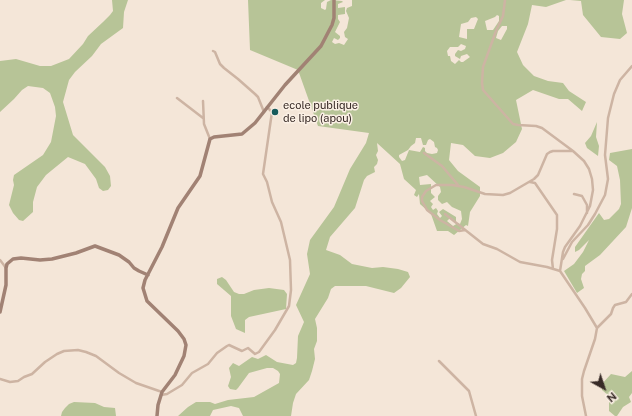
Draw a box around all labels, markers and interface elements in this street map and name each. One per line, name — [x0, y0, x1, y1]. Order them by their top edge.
place label: ecole publique de lipo (apou) — [283, 99, 358, 125]
marker: ecole publique de lipo (apou) — [270, 107, 280, 117]
north arrow — [584, 368, 624, 408]
text: N — [605, 390, 619, 405]

